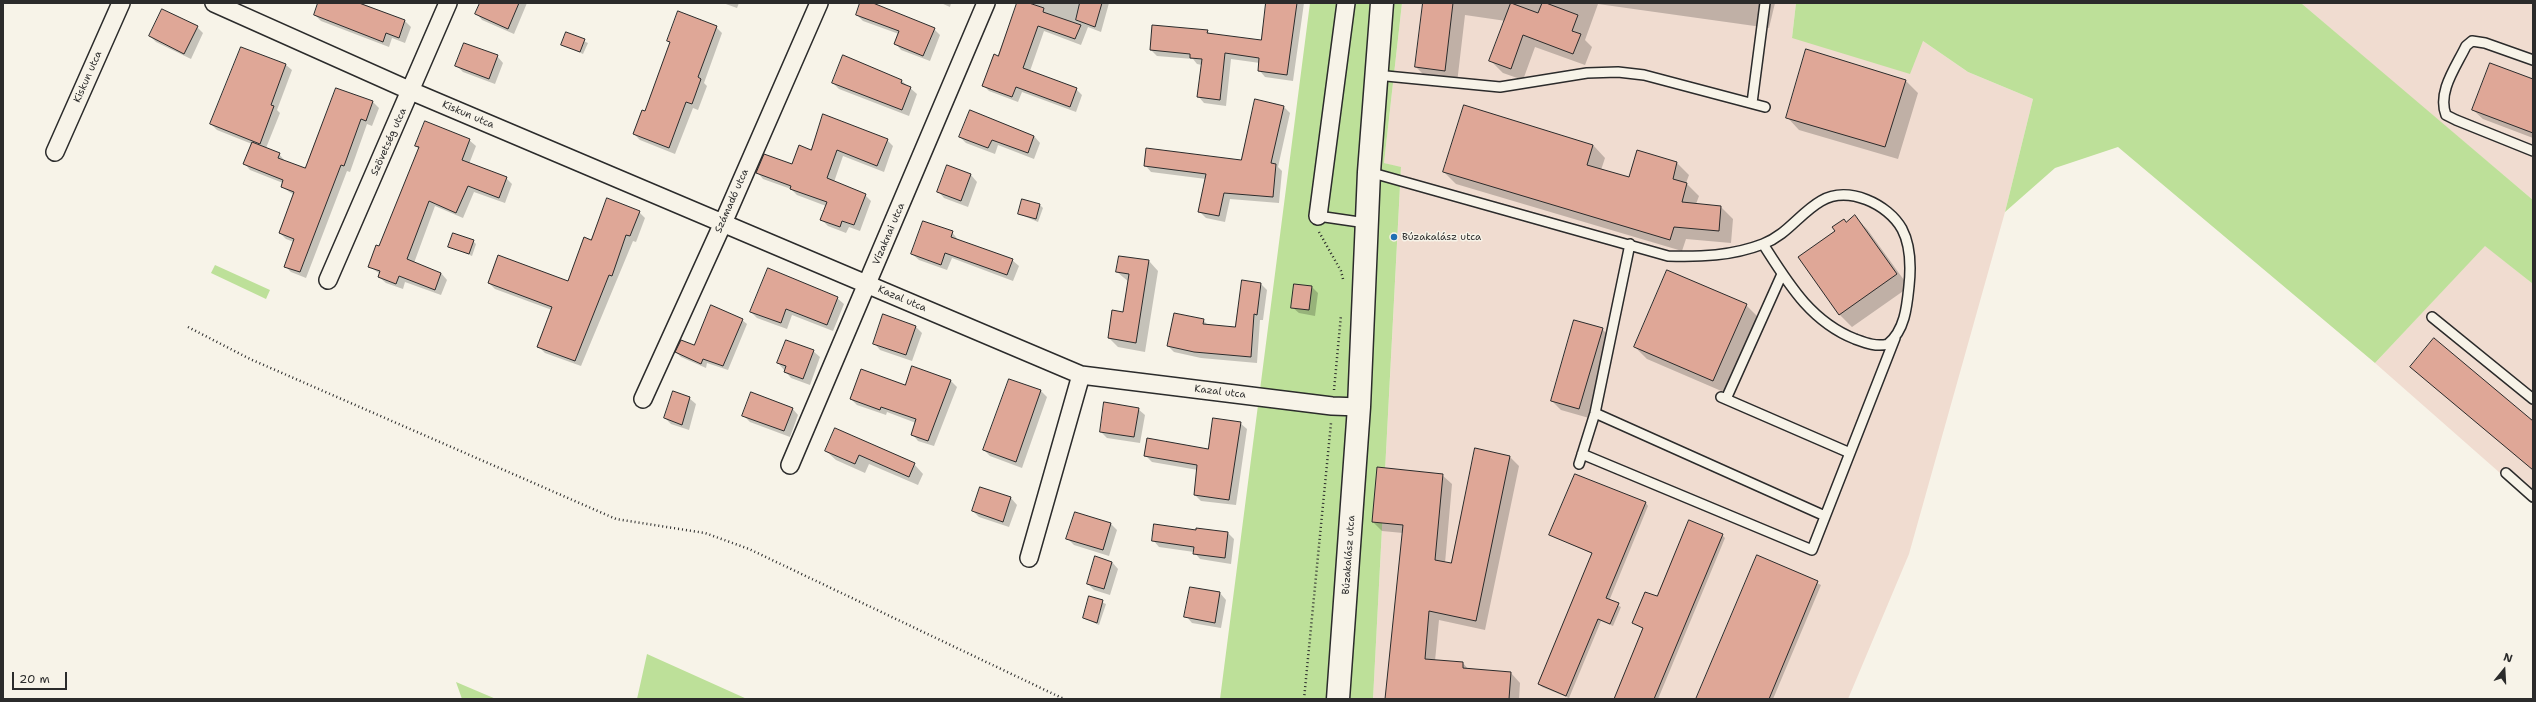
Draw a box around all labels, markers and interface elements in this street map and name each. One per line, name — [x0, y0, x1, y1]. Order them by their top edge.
street label: Kiskun utca — [71, 49, 105, 105]
street label: Kiskun utca — [440, 99, 496, 131]
street label: Szövetség utca — [369, 106, 409, 178]
street label: Számadó utca — [713, 167, 751, 235]
street label: Vízaknai utca — [871, 201, 907, 267]
place label: Búzakalász utca — [1402, 231, 1481, 243]
marker: Búzakalász utca — [1389, 232, 1399, 242]
street label: Kazal utca — [876, 283, 928, 315]
street label: Kazal utca — [1194, 383, 1246, 401]
street label: Búzakalász utca — [1340, 515, 1358, 595]
north arrow — [2484, 650, 2524, 690]
text: N — [2501, 650, 2514, 667]
scale bar — [14, 664, 69, 690]
text: 20 m — [19, 671, 50, 687]

